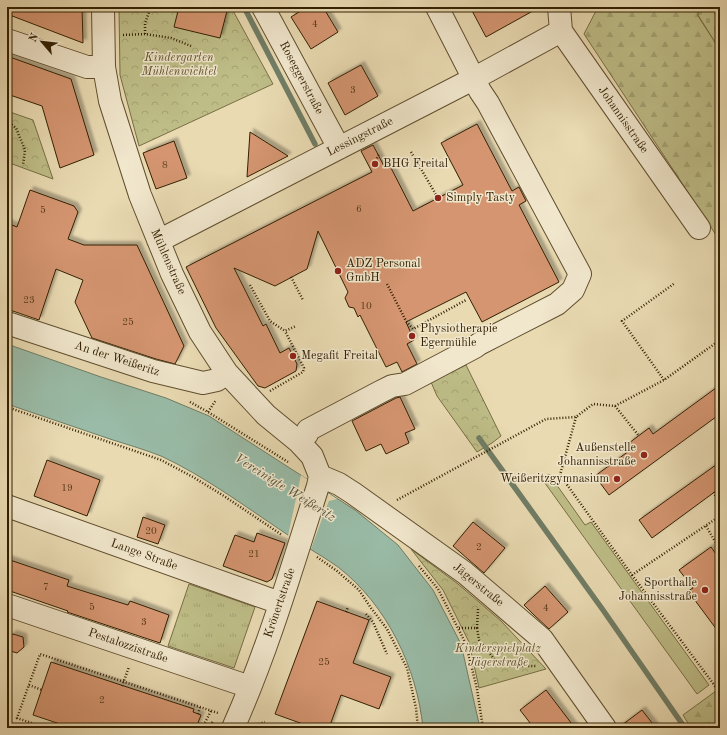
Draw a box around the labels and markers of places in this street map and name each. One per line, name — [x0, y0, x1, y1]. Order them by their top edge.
place label: BHG Freital — [383, 158, 448, 170]
marker: BHG Freital — [370, 159, 380, 169]
place label: Simply Tasty — [446, 192, 516, 204]
marker: Simply Tasty — [433, 193, 443, 203]
place label: ADZ Personal GmbH — [346, 258, 421, 284]
marker: ADZ Personal GmbH — [333, 266, 343, 276]
place label: Physiotherapie Egermühle — [420, 323, 498, 349]
marker: Physiotherapie Egermühle — [407, 331, 417, 341]
place label: Megafit Freital — [301, 350, 378, 362]
marker: Megafit Freital — [288, 351, 298, 361]
place label: Außenstelle Johannisstraße — [558, 442, 636, 468]
marker: Außenstelle Johannisstraße — [639, 450, 649, 460]
place label: Weißeritzgymnasium — [500, 473, 609, 485]
marker: Weißeritzgymnasium — [612, 474, 622, 484]
place label: Sporthalle Johannisstraße — [619, 577, 697, 603]
marker: Sporthalle Johannisstraße — [700, 585, 710, 595]

